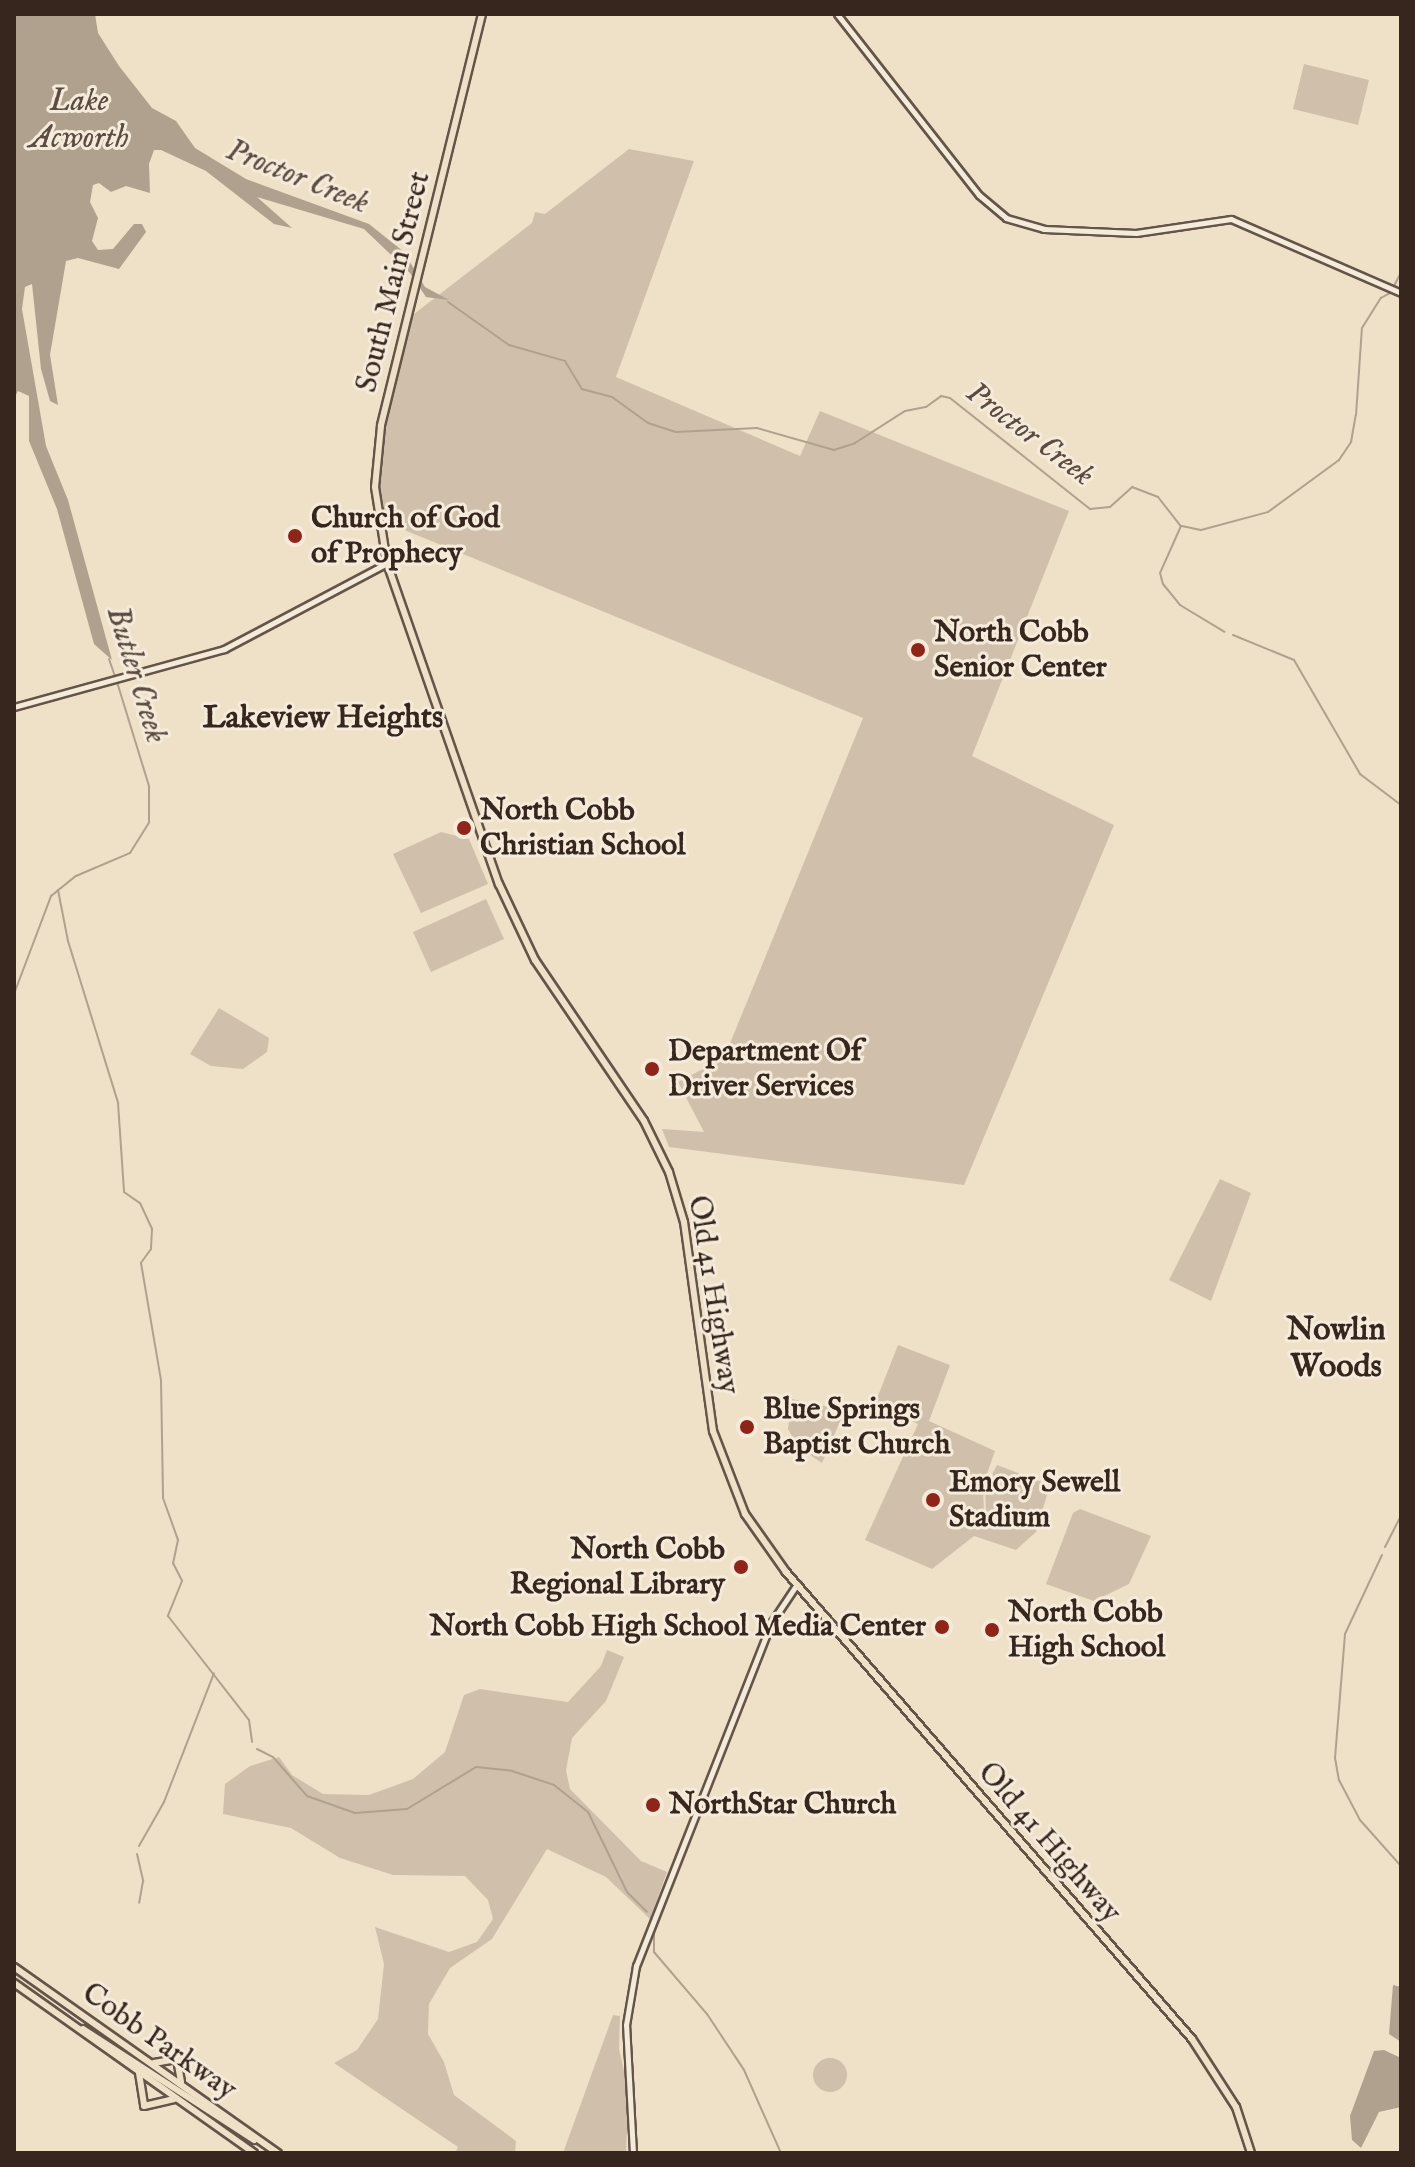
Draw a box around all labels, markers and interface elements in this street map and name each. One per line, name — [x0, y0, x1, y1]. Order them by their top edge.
water label: Lake Acworth — [29, 84, 129, 159]
water label: Proctor Creek — [220, 132, 374, 224]
street label: South Main Street — [349, 168, 439, 396]
water label: Proctor Creek — [957, 374, 1101, 496]
place label: Church of God of Prophecy — [311, 501, 500, 572]
marker: Church of God of Prophecy — [286, 527, 304, 545]
water label: Butler Creek — [96, 602, 174, 748]
place label: North Cobb Senior Center — [934, 615, 1107, 686]
marker: North Cobb Senior Center — [909, 641, 927, 659]
district label: Lakeview Heights — [203, 700, 443, 738]
place label: North Cobb Christian School — [480, 793, 685, 864]
marker: North Cobb Christian School — [455, 819, 473, 837]
place label: Department Of Driver Services — [668, 1034, 862, 1104]
marker: Department Of Driver Services — [643, 1060, 661, 1078]
street label: Old 41 Highway — [680, 1193, 746, 1397]
district label: Nowlin Woods — [1287, 1313, 1385, 1388]
place label: Blue Springs Baptist Church — [763, 1392, 950, 1462]
marker: Blue Springs Baptist Church — [738, 1418, 756, 1436]
place label: Emory Sewell Stadium — [949, 1465, 1120, 1536]
marker: Emory Sewell Stadium — [924, 1491, 942, 1509]
place label: North Cobb Regional Library — [510, 1532, 725, 1602]
marker: North Cobb Regional Library — [732, 1558, 750, 1576]
place label: North Cobb High School — [1008, 1595, 1165, 1666]
place label: North Cobb High School Media Center — [430, 1609, 926, 1645]
marker: North Cobb High School Media Center — [933, 1618, 951, 1636]
marker: North Cobb High School — [983, 1621, 1001, 1639]
street label: Old 41 Highway — [970, 1755, 1128, 1931]
place label: NorthStar Church — [669, 1787, 896, 1823]
marker: NorthStar Church — [644, 1796, 662, 1814]
street label: Cobb Parkway — [75, 1976, 243, 2108]

